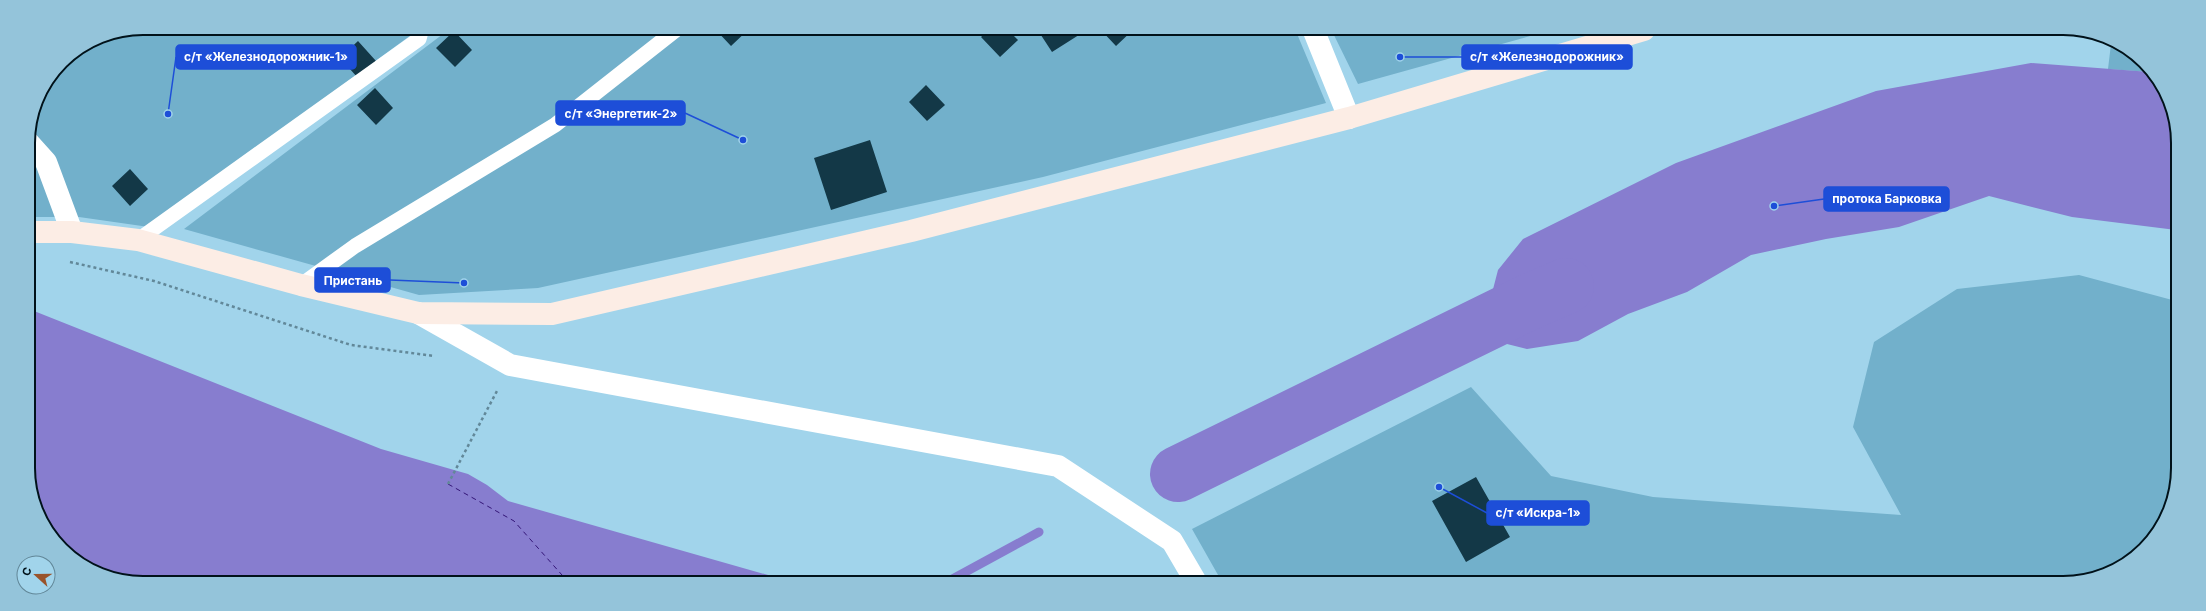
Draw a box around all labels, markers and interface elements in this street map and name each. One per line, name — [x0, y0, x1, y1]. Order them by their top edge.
callout: с/т «Железнодорожник-1» — [176, 45, 356, 69]
callout: с/т «Железнодорожник» — [1462, 45, 1632, 69]
text: с/т «Железнодорожник-1» — [184, 49, 348, 64]
text: с/т «Железнодорожник» — [1470, 49, 1624, 64]
callout: с/т «Энергетик-2» — [556, 101, 685, 125]
text: с/т «Энергетик-2» — [565, 106, 677, 121]
callout: протока Барковка — [1824, 187, 1949, 211]
text: протока Барковка — [1832, 191, 1942, 206]
callout: Пристань — [315, 268, 390, 292]
text: Пристань — [324, 273, 382, 288]
callout: с/т «Искра-1» — [1487, 501, 1589, 525]
text: с/т «Искра-1» — [1495, 505, 1581, 520]
north arrow — [16, 555, 56, 595]
text: С — [19, 565, 35, 578]

